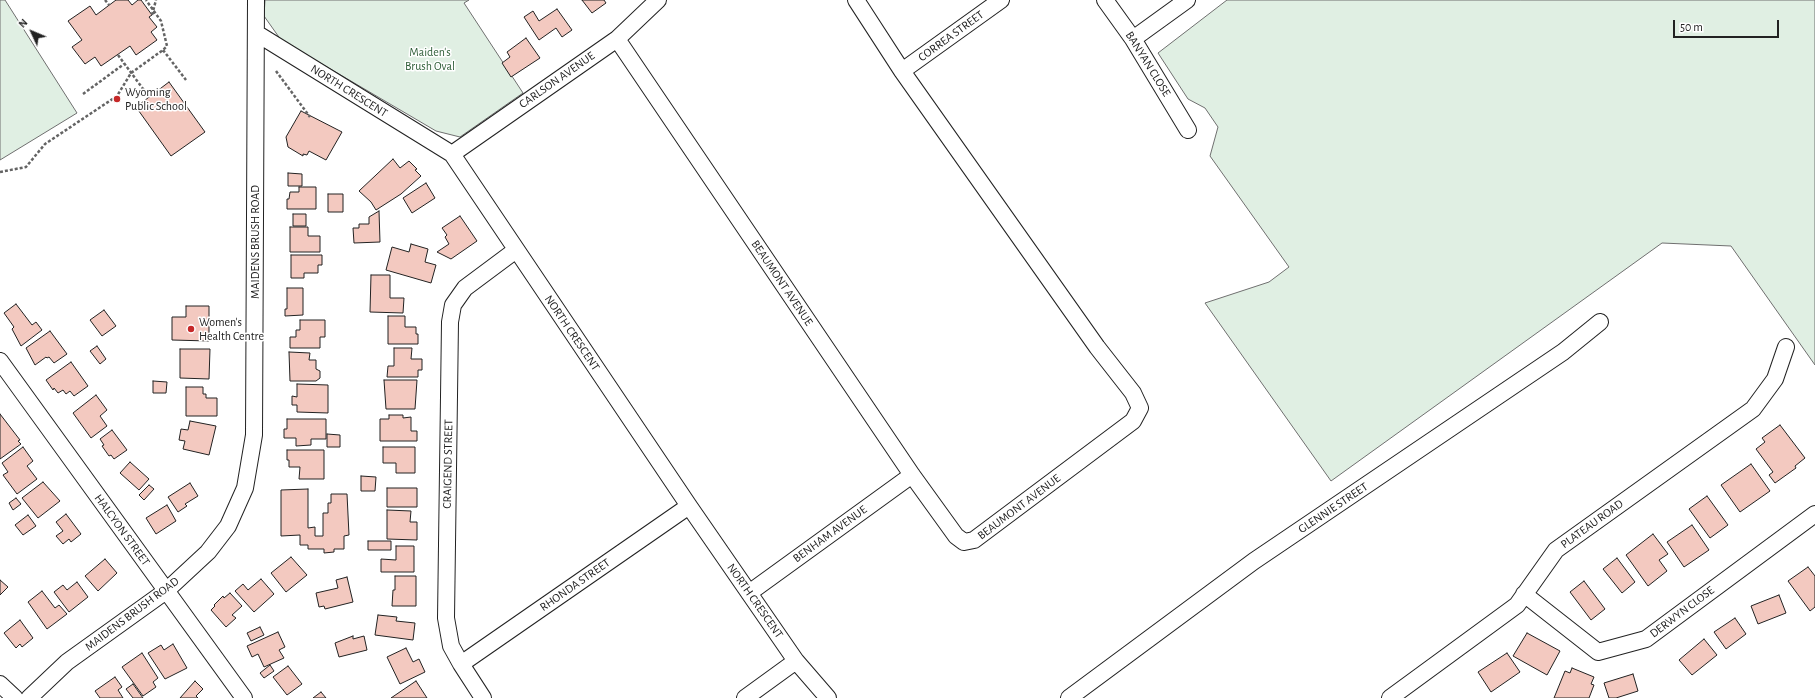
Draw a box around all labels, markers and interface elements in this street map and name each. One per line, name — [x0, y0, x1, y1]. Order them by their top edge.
street label: CORREA STREET — [915, 7, 987, 65]
north arrow — [12, 12, 52, 52]
scale bar — [1675, 12, 1781, 38]
text: N — [16, 17, 30, 30]
text: 50 m — [1680, 21, 1703, 33]
street label: BANYAN CLOSE — [1122, 29, 1174, 99]
park label: Maiden's Brush Oval — [405, 45, 455, 73]
street label: CARLSON AVENUE — [516, 49, 598, 111]
street label: NORTH CRESCENT — [308, 62, 390, 120]
place label: Wyoming Public School — [125, 85, 187, 113]
marker: Wyoming Public School — [112, 94, 122, 104]
street label: MAIDENS BRUSH ROAD — [248, 185, 262, 299]
street label: BEAUMONT AVENUE — [748, 237, 816, 329]
street label: NORTH CRESCENT — [541, 292, 603, 374]
place label: Women's Health Centre — [199, 315, 264, 343]
marker: Women's Health Centre — [186, 324, 196, 334]
street label: CRAIGEND STREET — [440, 419, 456, 509]
street label: BEAUMONT AVENUE — [975, 471, 1063, 543]
street label: GLENNIE STREET — [1295, 479, 1371, 537]
street label: HALCYON STREET — [91, 491, 153, 569]
street label: PLATEAU ROAD — [1558, 496, 1626, 552]
street label: BENHAM AVENUE — [790, 502, 870, 566]
street label: RHONDA STREET — [537, 555, 613, 615]
street label: NORTH CRESCENT — [724, 561, 786, 641]
street label: MAIDENS BRUSH ROAD — [82, 574, 182, 654]
street label: DERWYN CLOSE — [1647, 583, 1717, 641]

